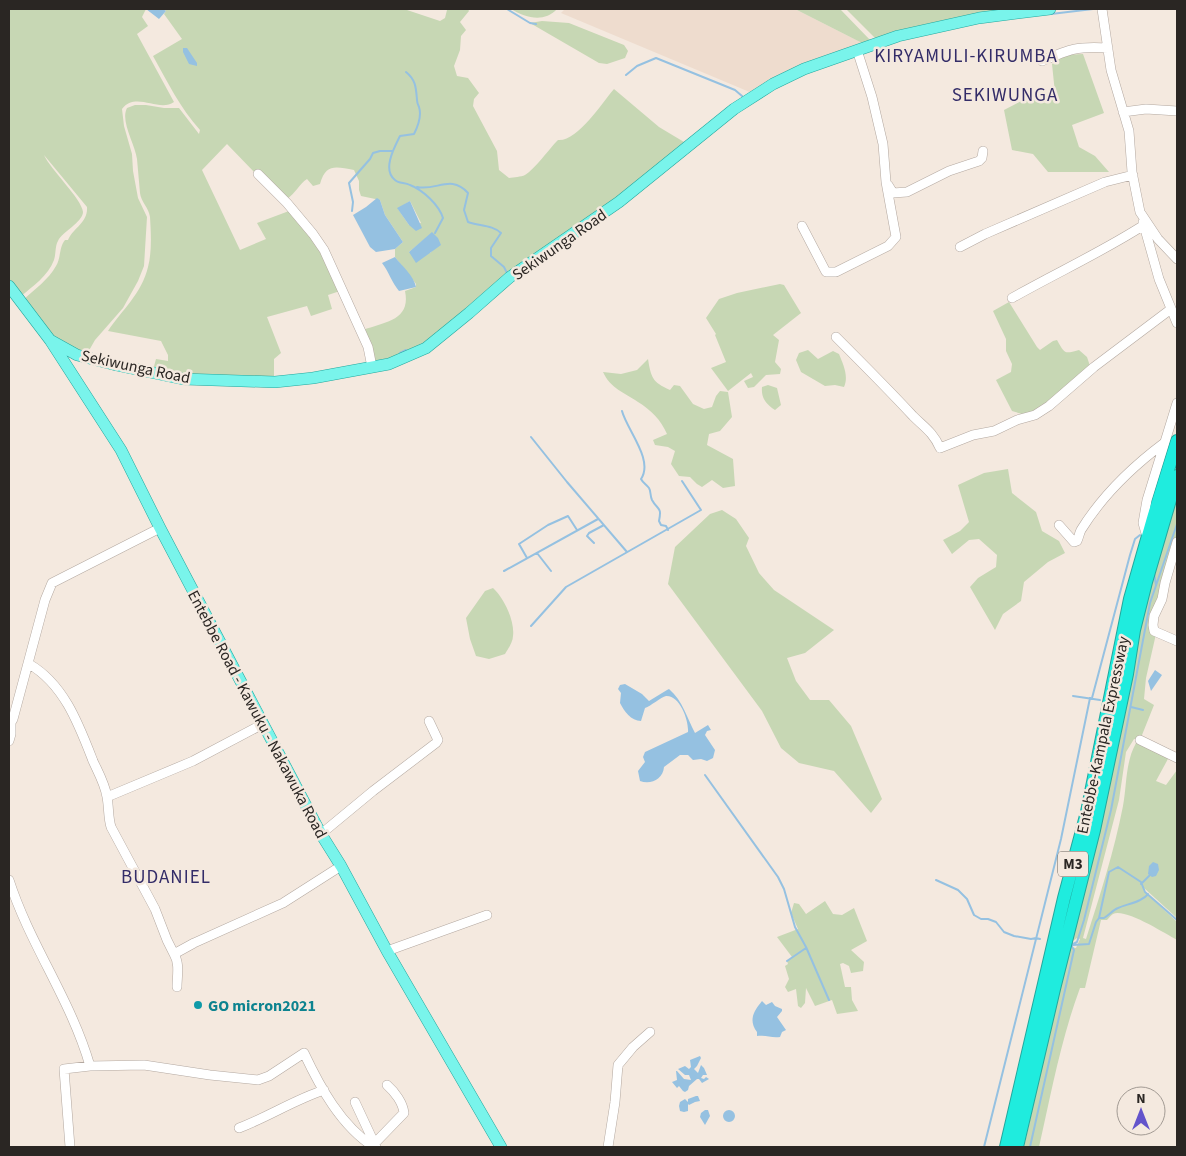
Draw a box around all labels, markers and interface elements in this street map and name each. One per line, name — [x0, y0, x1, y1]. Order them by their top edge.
district label: KIRYAMULI-KIRUMBA — [874, 43, 1058, 70]
district label: SEKIWUNGA — [952, 82, 1058, 109]
street label: Sekiwunga Road — [508, 204, 611, 286]
street label: Sekiwunga Road — [79, 345, 192, 389]
street label: Entebbe Road - Kawuku - Nakawuka Road — [182, 587, 332, 842]
street label: Entebbe-Kampala Expressway — [1071, 634, 1135, 836]
road number: M3 — [1058, 852, 1088, 876]
district label: BUDANIEL — [121, 864, 211, 891]
place label: GO micron2021 — [208, 995, 316, 1017]
marker: GO micron2021 — [192, 999, 204, 1011]
north arrow — [1116, 1086, 1166, 1136]
text: N — [1136, 1089, 1146, 1109]

